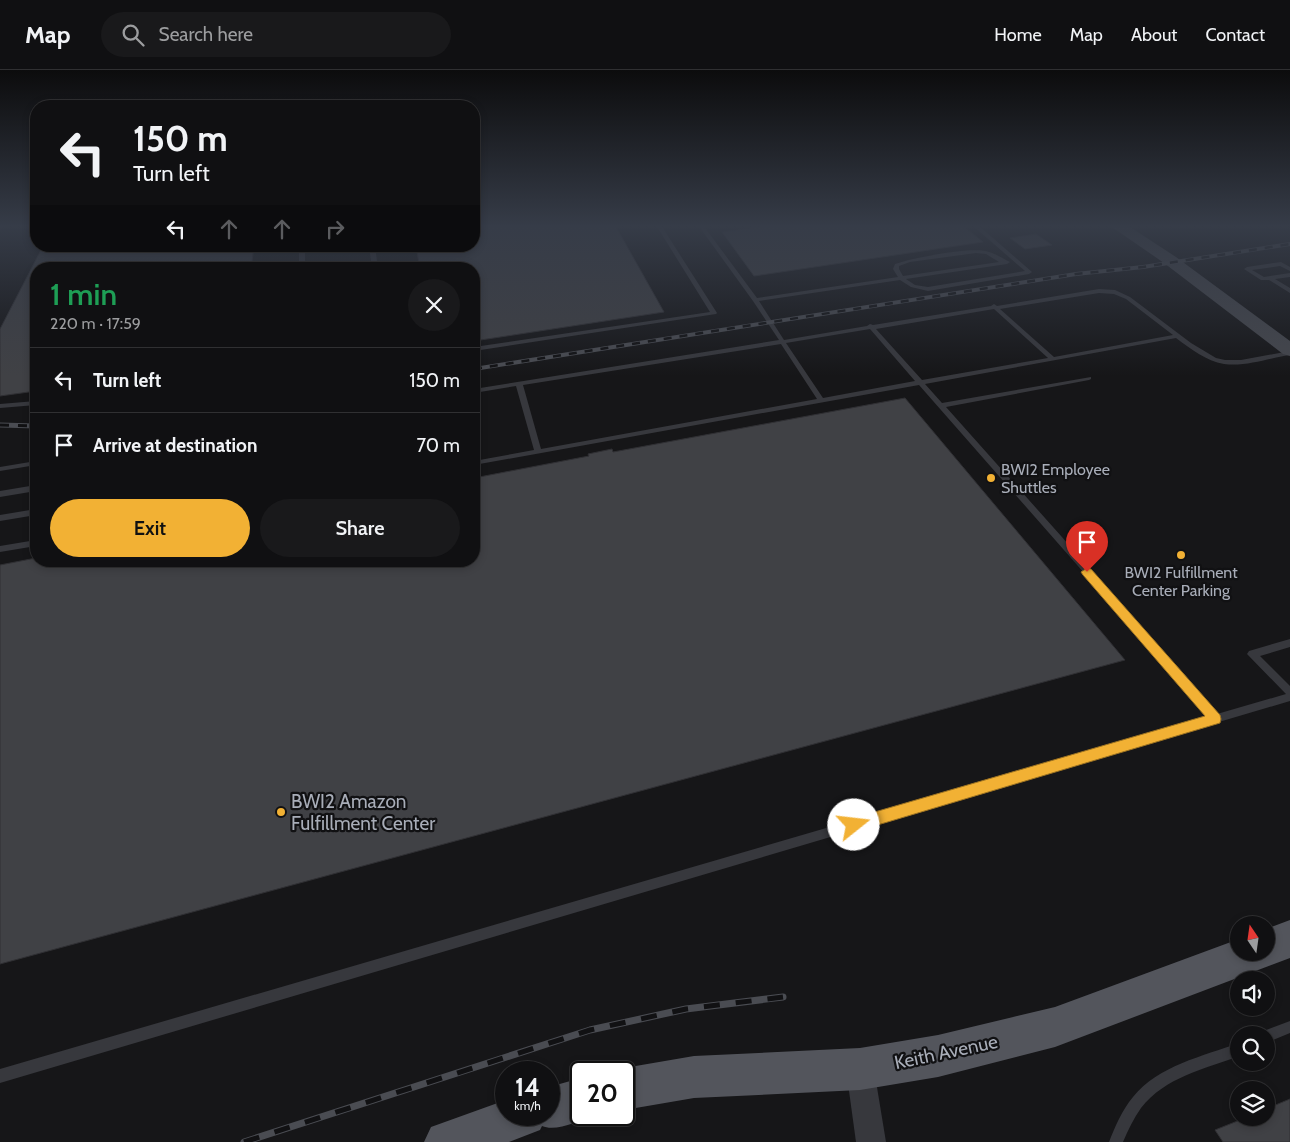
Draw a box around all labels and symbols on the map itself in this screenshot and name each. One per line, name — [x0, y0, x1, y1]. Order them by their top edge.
place label: BWI2 Employee Shuttles — [1001, 460, 1110, 497]
marker: BWI2 Employee Shuttles — [985, 472, 997, 484]
pin — [1066, 521, 1108, 572]
marker: BWI2 Fulfillment Center Parking — [1175, 549, 1187, 561]
place label: BWI2 Fulfillment Center Parking — [1124, 563, 1238, 600]
place label: BWI2 Amazon Fulfillment Center — [291, 790, 435, 835]
position arrow — [827, 798, 879, 850]
marker: BWI2 Amazon Fulfillment Center — [275, 806, 287, 818]
north arrow — [1230, 916, 1275, 961]
street label: Keith Avenue — [892, 1030, 1000, 1074]
speed limit sign: 20 — [570, 1061, 635, 1126]

